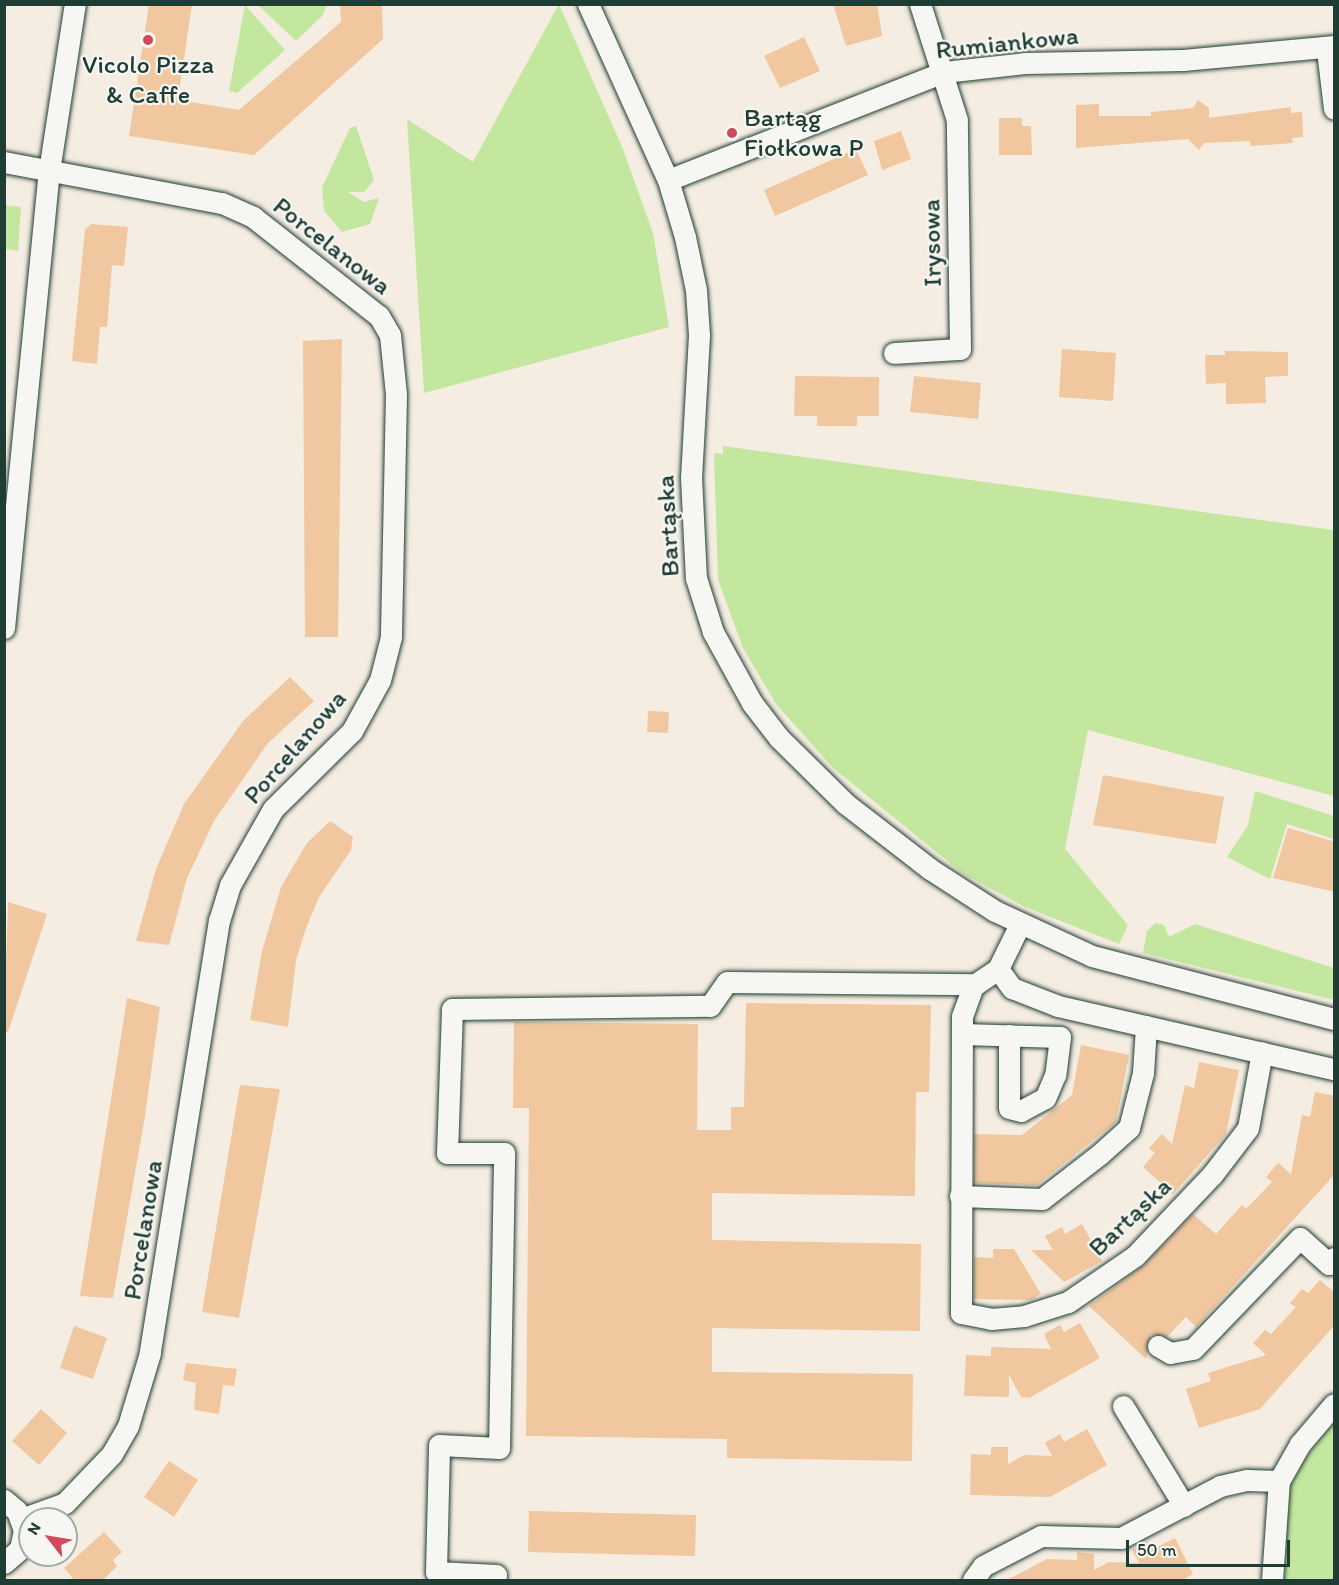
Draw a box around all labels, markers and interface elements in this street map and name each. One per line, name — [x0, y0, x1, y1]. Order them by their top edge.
street label: Rumiankowa — [934, 20, 1080, 66]
marker: Vicolo Pizza & Caffe — [141, 33, 155, 47]
place label: Vicolo Pizza & Caffe — [82, 49, 214, 110]
place label: Bartąg Fiołkowa P — [744, 102, 863, 164]
marker: Bartąg Fiołkowa P — [725, 126, 739, 140]
street label: Porcelanowa — [267, 190, 397, 302]
street label: Irysowa — [916, 199, 948, 287]
street label: Bartąska — [650, 474, 686, 578]
street label: Porcelanowa — [237, 684, 353, 810]
street label: Porcelanowa — [117, 1158, 169, 1302]
street label: Bartąska — [1082, 1171, 1178, 1263]
north arrow — [18, 1507, 78, 1567]
text: N — [23, 1519, 45, 1538]
scale bar — [1129, 1528, 1292, 1566]
text: 50 m — [1137, 1539, 1177, 1561]

